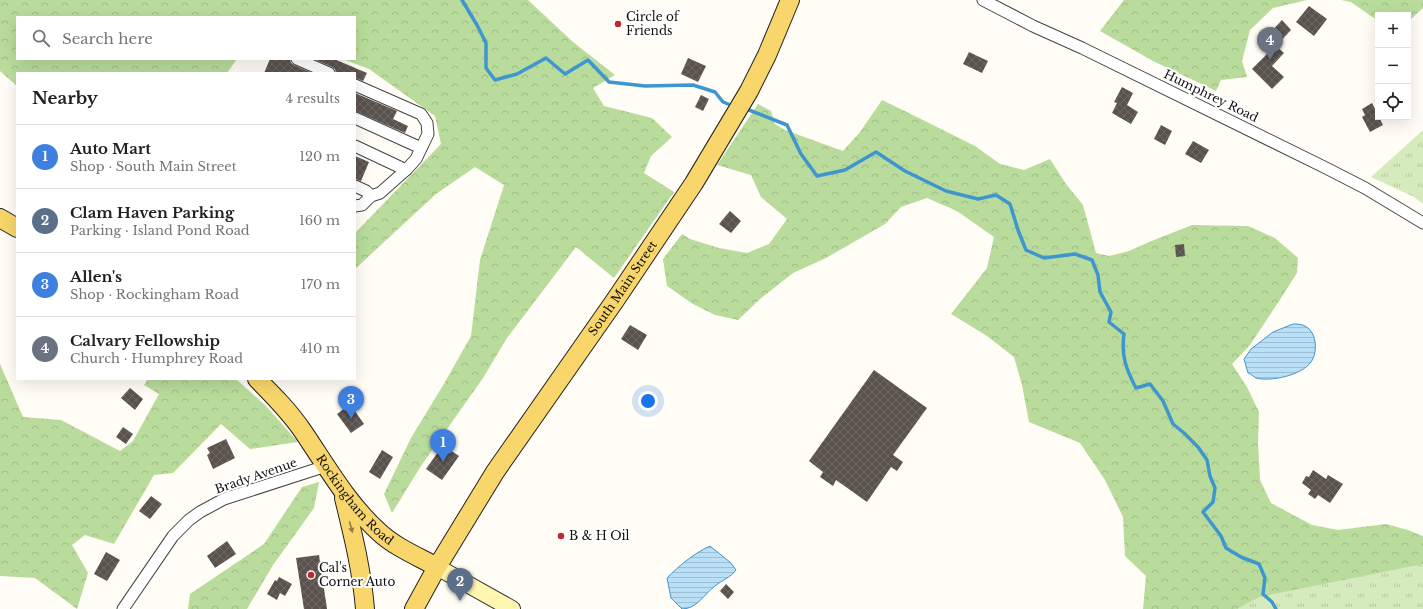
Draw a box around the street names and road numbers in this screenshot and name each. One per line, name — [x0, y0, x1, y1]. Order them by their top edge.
street label: Humphrey Road — [1162, 66, 1261, 125]
street label: South Main Street — [585, 237, 660, 338]
street label: Rockingham Road — [313, 451, 397, 548]
street label: Brady Avenue — [213, 454, 299, 497]

